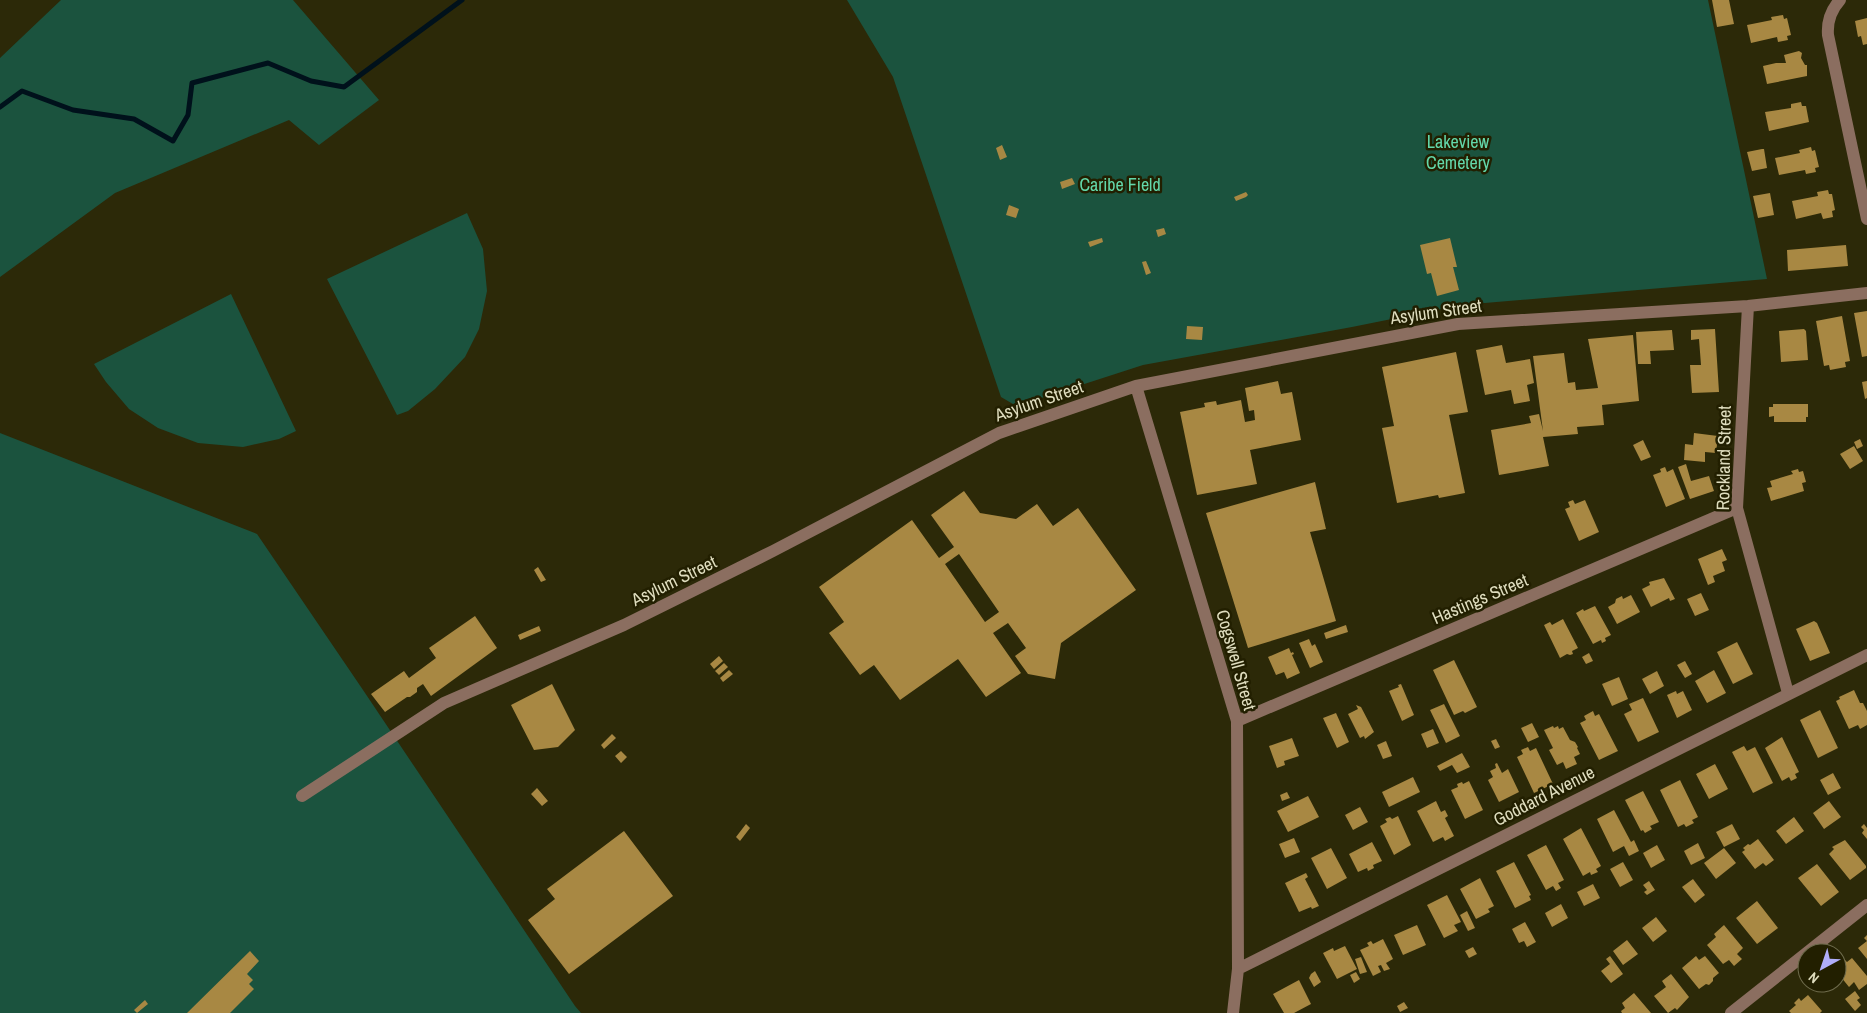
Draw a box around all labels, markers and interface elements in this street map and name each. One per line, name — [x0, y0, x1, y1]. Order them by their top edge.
park label: Lakeview Cemetery — [1426, 129, 1491, 175]
park label: Caribe Field — [1079, 172, 1161, 197]
street label: Asylum Street — [1388, 293, 1483, 330]
street label: Asylum Street — [990, 374, 1086, 428]
street label: Rockland Street — [1710, 405, 1737, 511]
street label: Asylum Street — [626, 549, 721, 612]
street label: Hastings Street — [1428, 567, 1532, 630]
street label: Cogswell Street — [1210, 607, 1263, 713]
street label: Goddard Avenue — [1489, 759, 1599, 832]
north arrow — [1797, 943, 1847, 993]
text: N — [1805, 968, 1823, 988]

